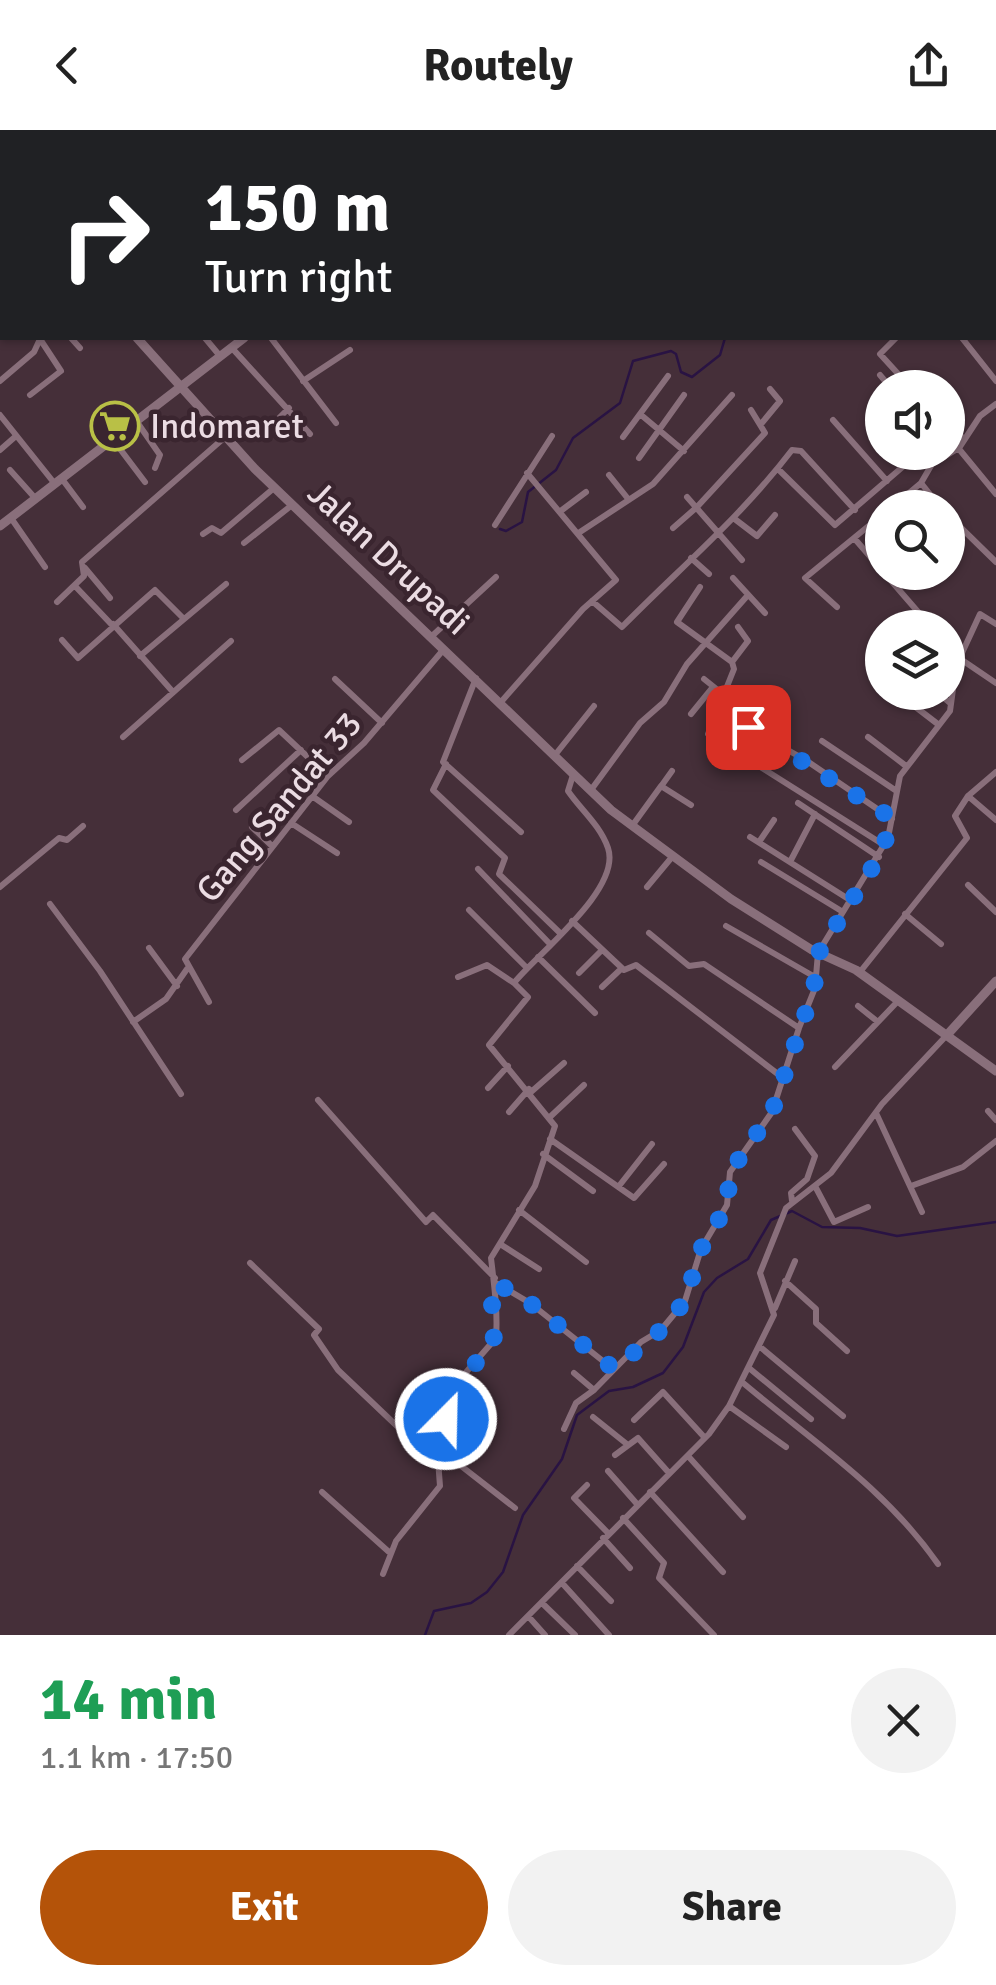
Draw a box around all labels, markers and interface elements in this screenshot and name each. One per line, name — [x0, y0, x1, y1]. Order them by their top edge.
icon: back — [40, 38, 95, 93]
text: Routely — [423, 38, 573, 93]
icon: share — [901, 38, 956, 93]
text: 150 m — [205, 164, 390, 250]
icon: right — [40, 170, 170, 300]
text: Turn right — [205, 250, 393, 305]
map controls — [865, 370, 965, 710]
button: sound — [865, 370, 965, 470]
supermarket icon: Indomaret — [89, 400, 141, 452]
place label: Indomaret — [150, 405, 304, 448]
street label: Jalan Drupadi — [299, 472, 479, 644]
button: search — [865, 490, 965, 590]
button: layers — [865, 610, 965, 710]
pin — [706, 685, 791, 770]
icon: arrive — [721, 700, 776, 755]
street label: Gang Sandat 33 — [187, 703, 371, 911]
position arrow — [394, 1367, 498, 1471]
text: 14 min — [40, 1663, 217, 1737]
button: close — [851, 1668, 956, 1773]
text: 1.1 km · 17:50 — [40, 1738, 233, 1777]
button: Exit — [40, 1850, 488, 1965]
button: Share — [508, 1850, 956, 1965]

